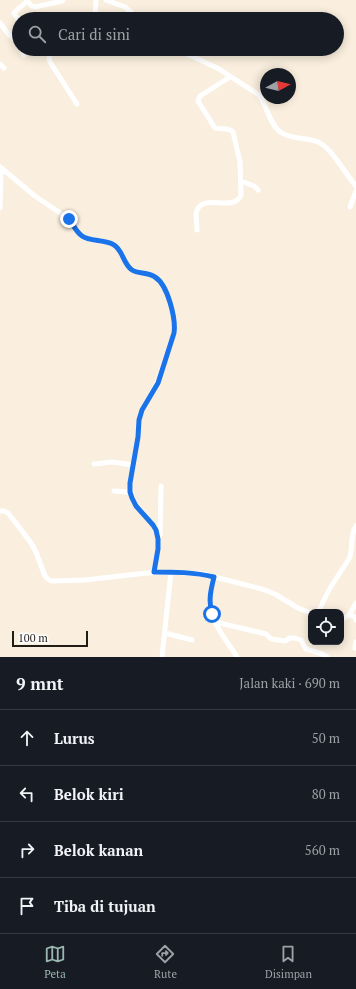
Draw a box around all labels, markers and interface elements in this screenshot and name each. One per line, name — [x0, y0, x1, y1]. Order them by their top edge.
search box — [12, 12, 344, 56]
icon: search — [26, 23, 48, 45]
text: Cari di sini — [58, 24, 130, 44]
north arrow — [260, 68, 296, 104]
route end — [60, 210, 78, 228]
route start — [203, 605, 221, 623]
map controls — [308, 609, 344, 645]
button: locate — [308, 609, 344, 645]
scale bar — [12, 629, 88, 648]
text: 100 m — [18, 631, 48, 645]
text: 9 mnt — [16, 672, 64, 695]
text: Jalan kaki · 690 m — [239, 674, 340, 692]
icon: ahead — [16, 727, 38, 749]
text: Lurus — [54, 728, 95, 748]
text: 50 m — [312, 729, 340, 747]
icon: left — [16, 783, 38, 805]
text: Belok kiri — [54, 784, 124, 804]
text: 80 m — [312, 785, 340, 803]
icon: right — [16, 839, 38, 861]
text: Belok kanan — [54, 840, 143, 860]
text: 560 m — [305, 841, 340, 859]
icon: arrive — [16, 895, 38, 917]
text: Tiba di tujuan — [54, 896, 156, 916]
tab: Peta — [44, 943, 66, 981]
tab: Rute — [154, 943, 177, 981]
tab: Disimpan — [265, 943, 312, 981]

